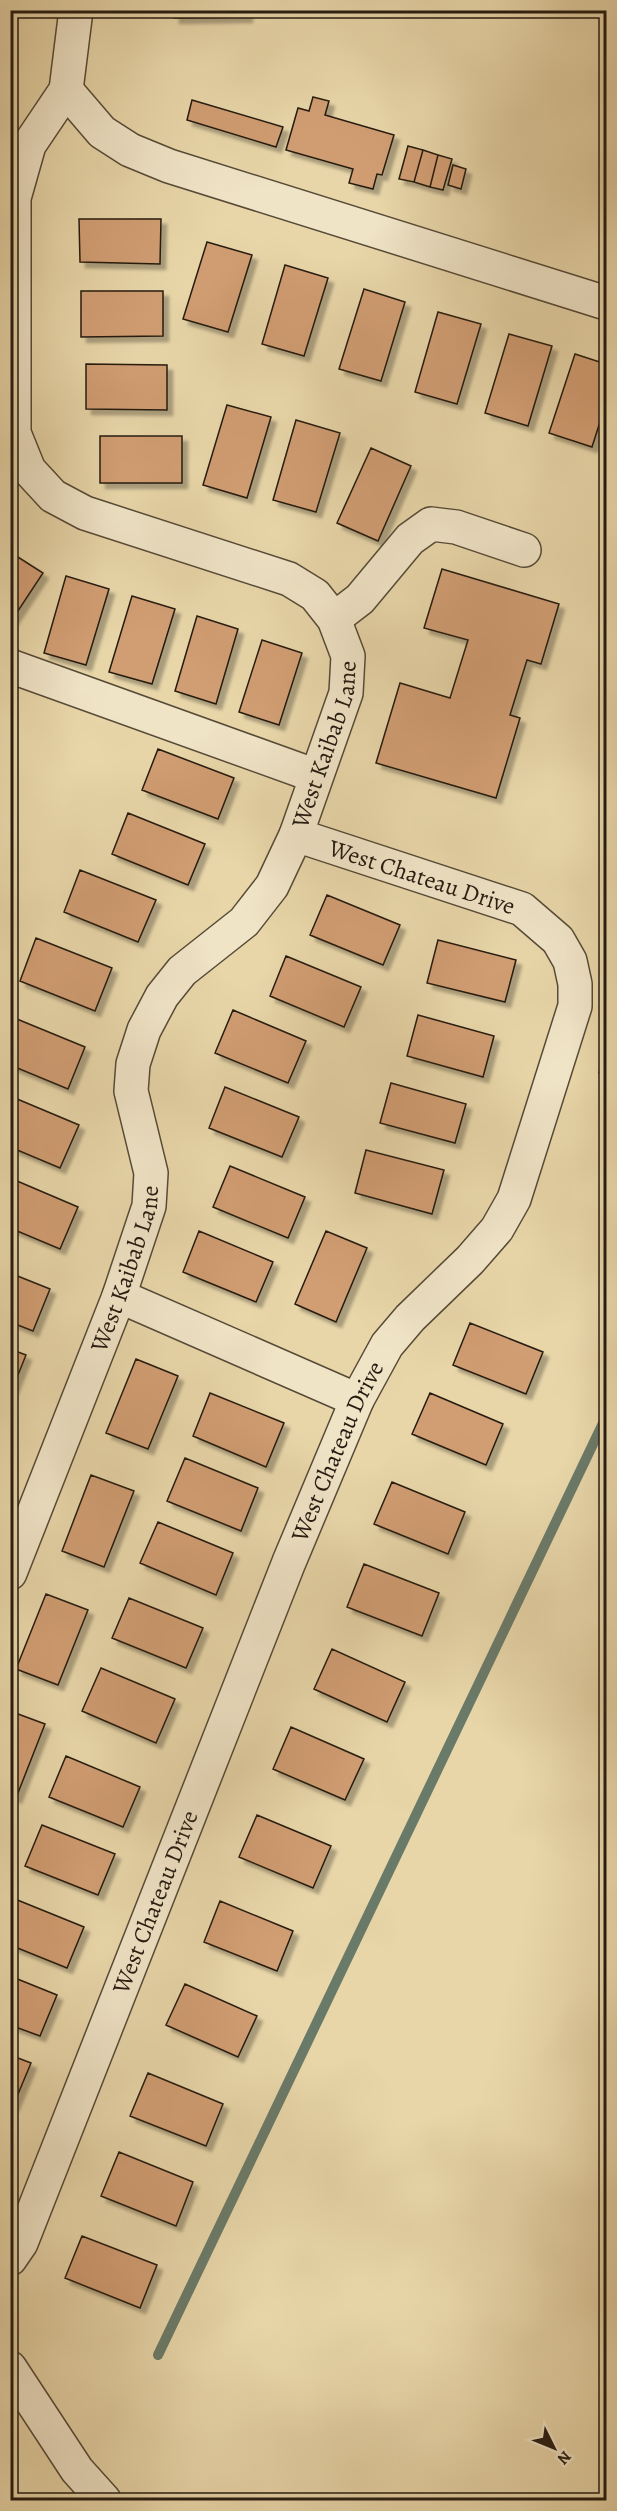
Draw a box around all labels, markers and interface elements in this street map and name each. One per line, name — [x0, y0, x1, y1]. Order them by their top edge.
street label: West Kaibab Lane — [283, 660, 364, 833]
street label: West Chateau Drive — [324, 831, 519, 922]
street label: West Kaibab Lane — [82, 1185, 166, 1357]
street label: West Chateau Drive — [283, 1355, 391, 1547]
street label: West Chateau Drive — [104, 1806, 206, 1999]
north arrow — [524, 2418, 584, 2478]
text: N — [552, 2446, 576, 2470]

